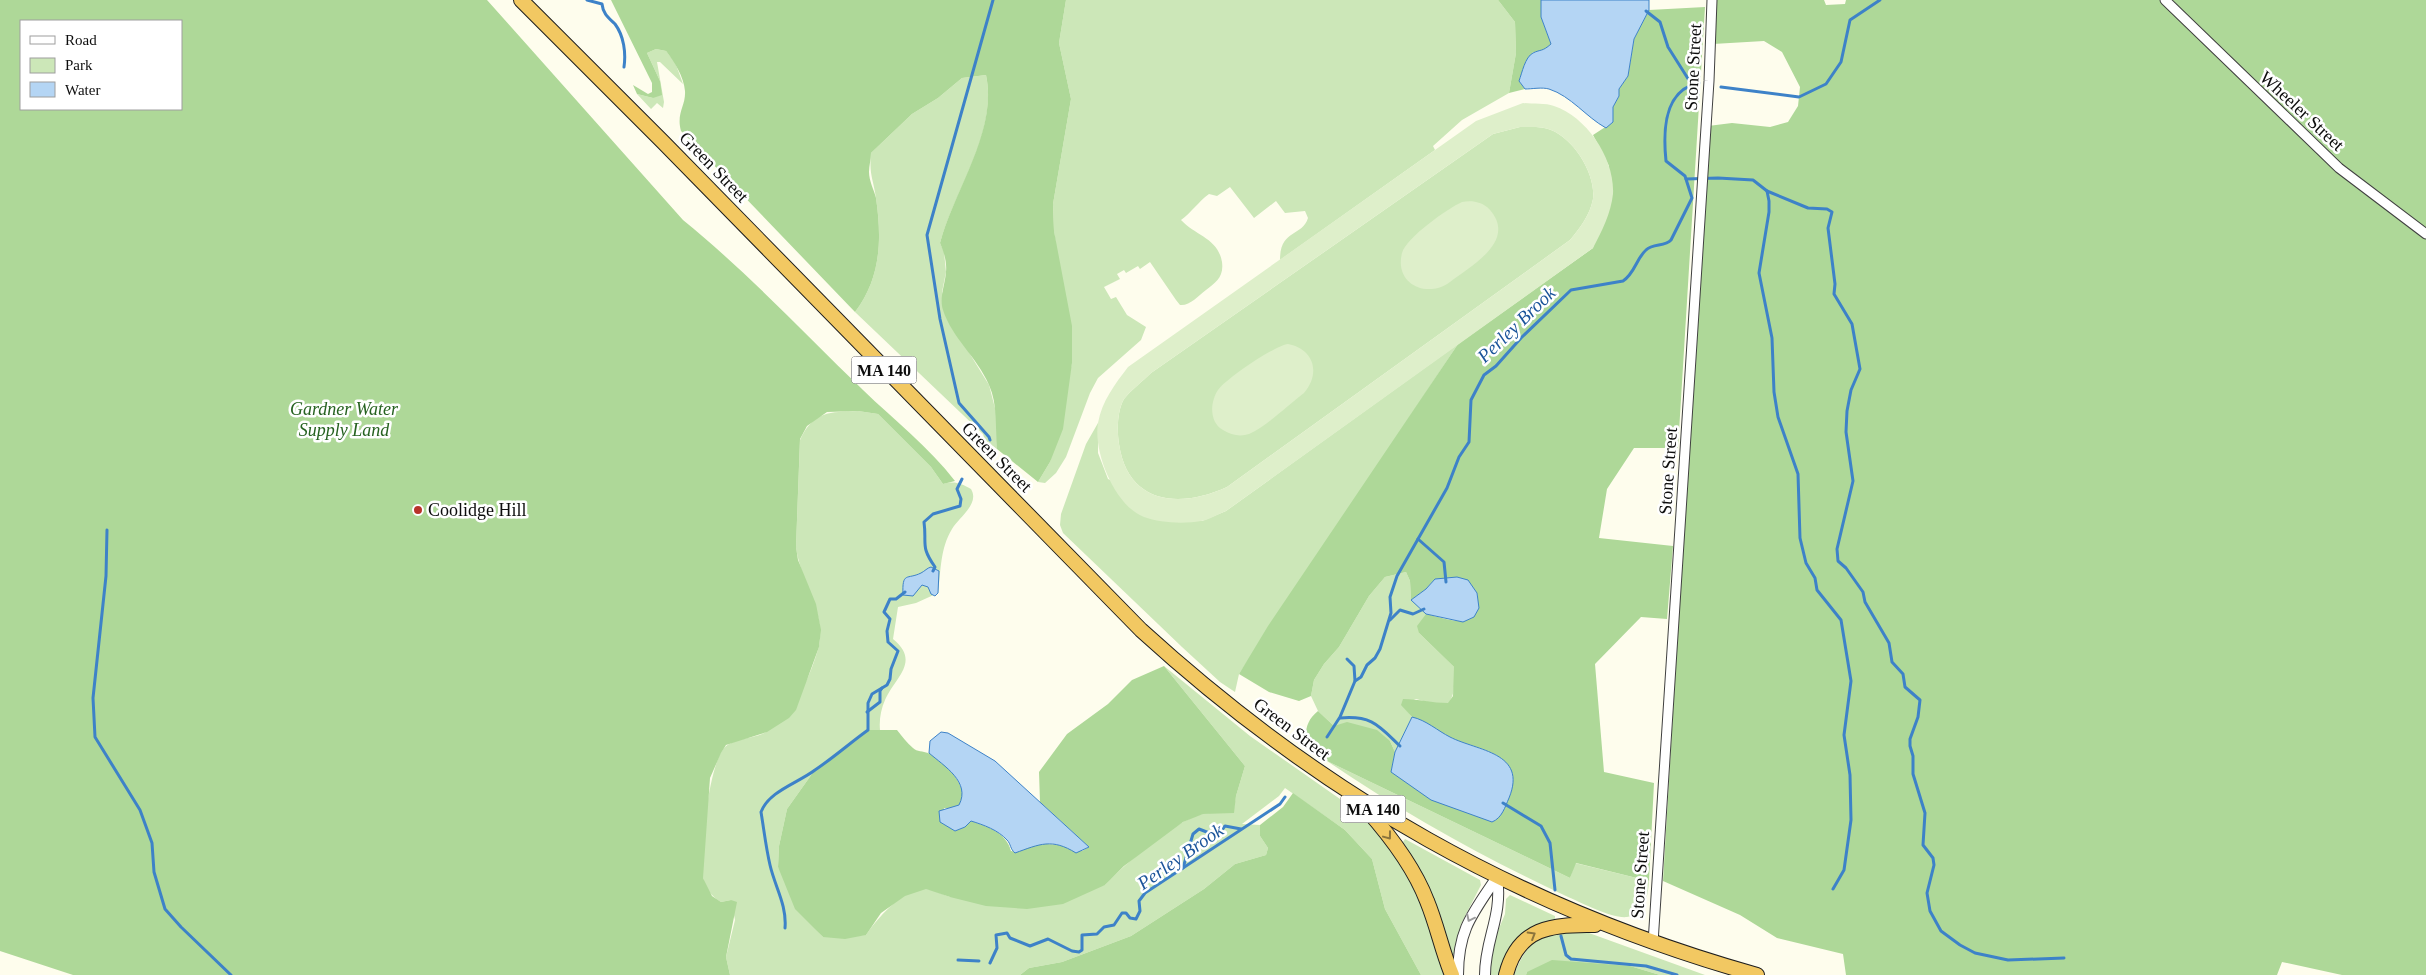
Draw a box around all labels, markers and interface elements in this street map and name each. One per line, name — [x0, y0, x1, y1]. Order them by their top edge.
legend — [20, 20, 182, 110]
street label: Stone Street — [1681, 23, 1705, 111]
text: Road — [65, 32, 97, 48]
text: Park — [65, 57, 93, 73]
street label: Wheeler Street — [2256, 67, 2348, 155]
text: Water — [65, 82, 100, 98]
street label: Green Street — [675, 128, 753, 206]
water label: Perley Brook — [1472, 282, 1560, 367]
road number: MA 140 — [852, 356, 916, 384]
park label: Gardner Water Supply Land — [290, 399, 399, 440]
street label: Green Street — [958, 418, 1036, 496]
street label: Stone Street — [1655, 427, 1681, 515]
place label: Coolidge Hill — [428, 500, 527, 520]
marker: Coolidge Hill — [412, 504, 424, 516]
street label: Green Street — [1250, 694, 1334, 764]
road number: MA 140 — [1340, 796, 1406, 822]
water label: Perley Brook — [1132, 819, 1228, 894]
one-way arrow — [1382, 830, 1391, 840]
street label: Stone Street — [1627, 831, 1653, 919]
one-way arrow — [1466, 913, 1476, 922]
one-way arrow — [1526, 932, 1535, 942]

